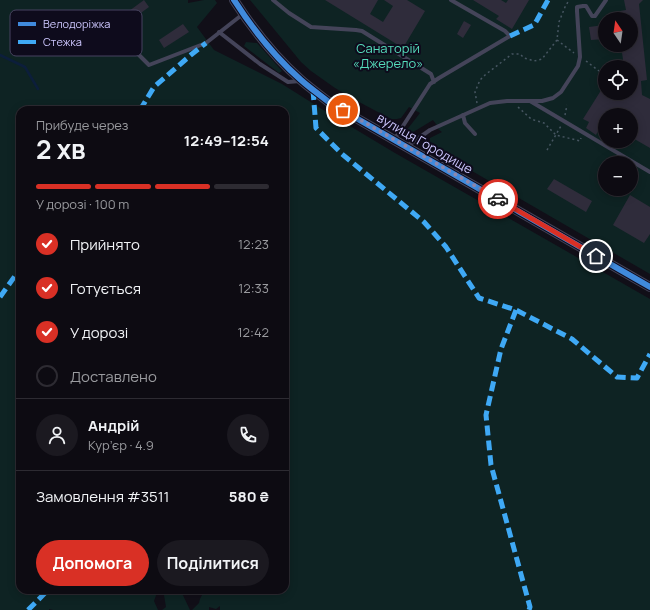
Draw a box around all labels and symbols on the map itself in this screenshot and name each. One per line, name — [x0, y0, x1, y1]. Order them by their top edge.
legend — [10, 10, 142, 56]
north arrow — [598, 12, 638, 52]
text: Велодоріжка — [43, 16, 110, 31]
text: Стежка — [43, 34, 82, 49]
park label: Санаторій «Джерело» — [353, 39, 423, 72]
pin — [326, 93, 360, 127]
street label: вулиця Городище — [374, 108, 477, 178]
courier — [478, 179, 518, 219]
pin — [579, 239, 613, 273]

